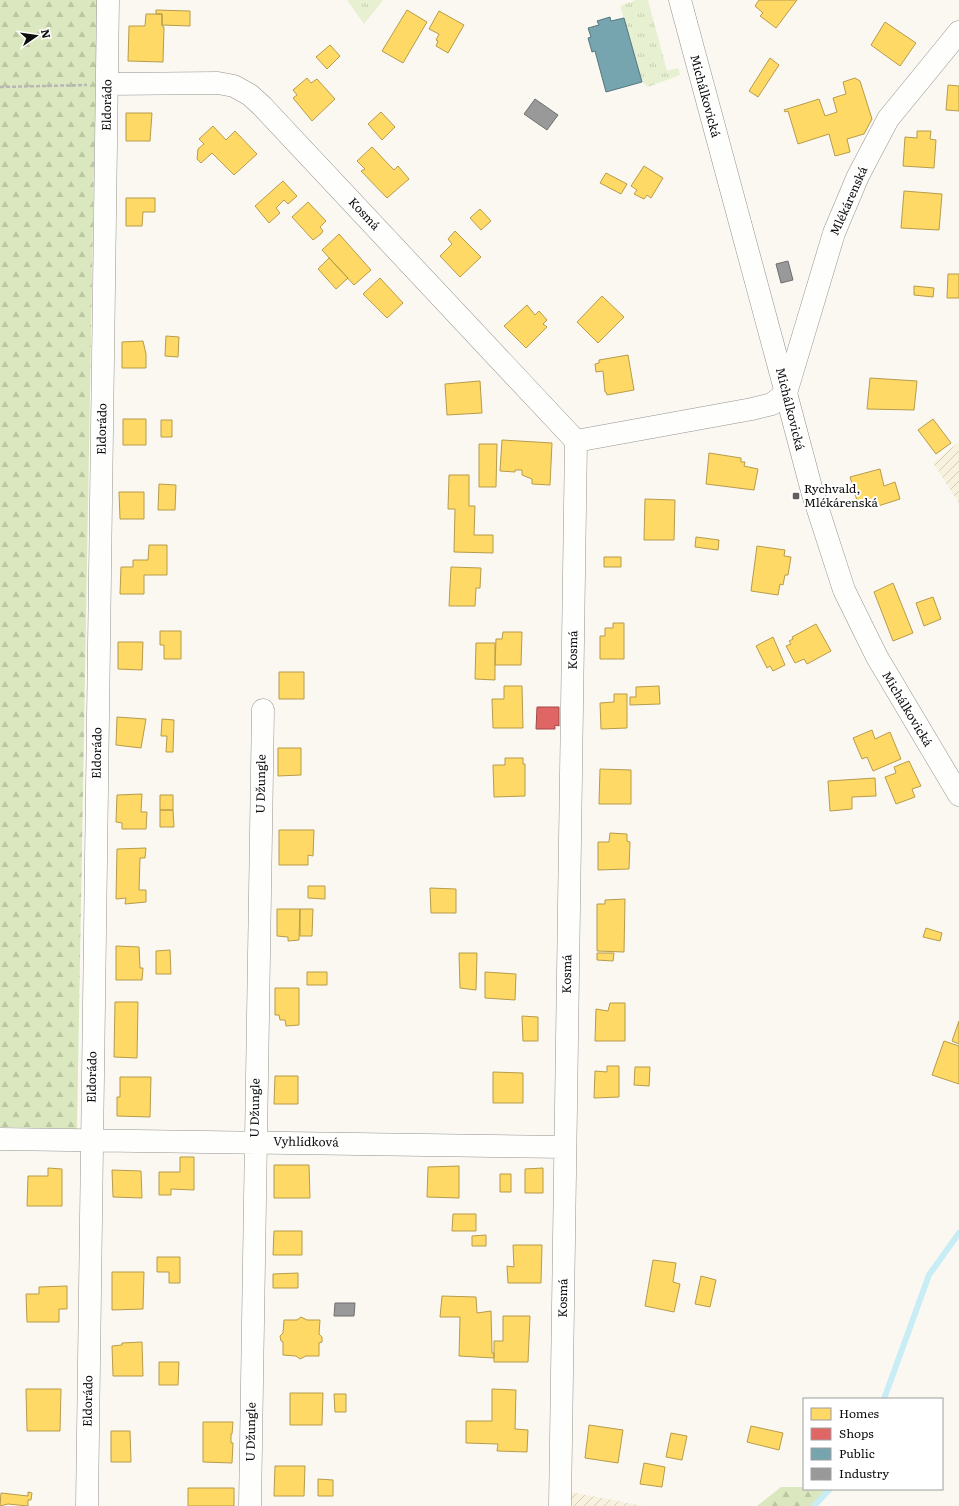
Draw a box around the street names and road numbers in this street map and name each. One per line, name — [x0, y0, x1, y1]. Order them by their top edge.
street label: Michálkovická — [686, 52, 726, 140]
street label: Eldorádo — [97, 79, 115, 131]
street label: Mlékárenská — [825, 163, 872, 238]
street label: Kosmá — [345, 193, 385, 234]
street label: Michálkovická — [772, 365, 810, 453]
street label: Eldorádo — [92, 403, 110, 455]
street label: Kosmá — [563, 630, 581, 670]
street label: Michálkovická — [878, 667, 938, 750]
street label: Eldorádo — [87, 727, 105, 779]
street label: U Džungle — [250, 754, 270, 814]
street label: Kosmá — [557, 954, 575, 994]
street label: Eldorádo — [82, 1051, 100, 1103]
street label: U Džungle — [244, 1078, 264, 1138]
street label: Vyhlídková — [273, 1131, 339, 1151]
street label: Kosmá — [553, 1278, 571, 1318]
street label: Eldorádo — [78, 1375, 96, 1427]
street label: U Džungle — [240, 1402, 260, 1462]

